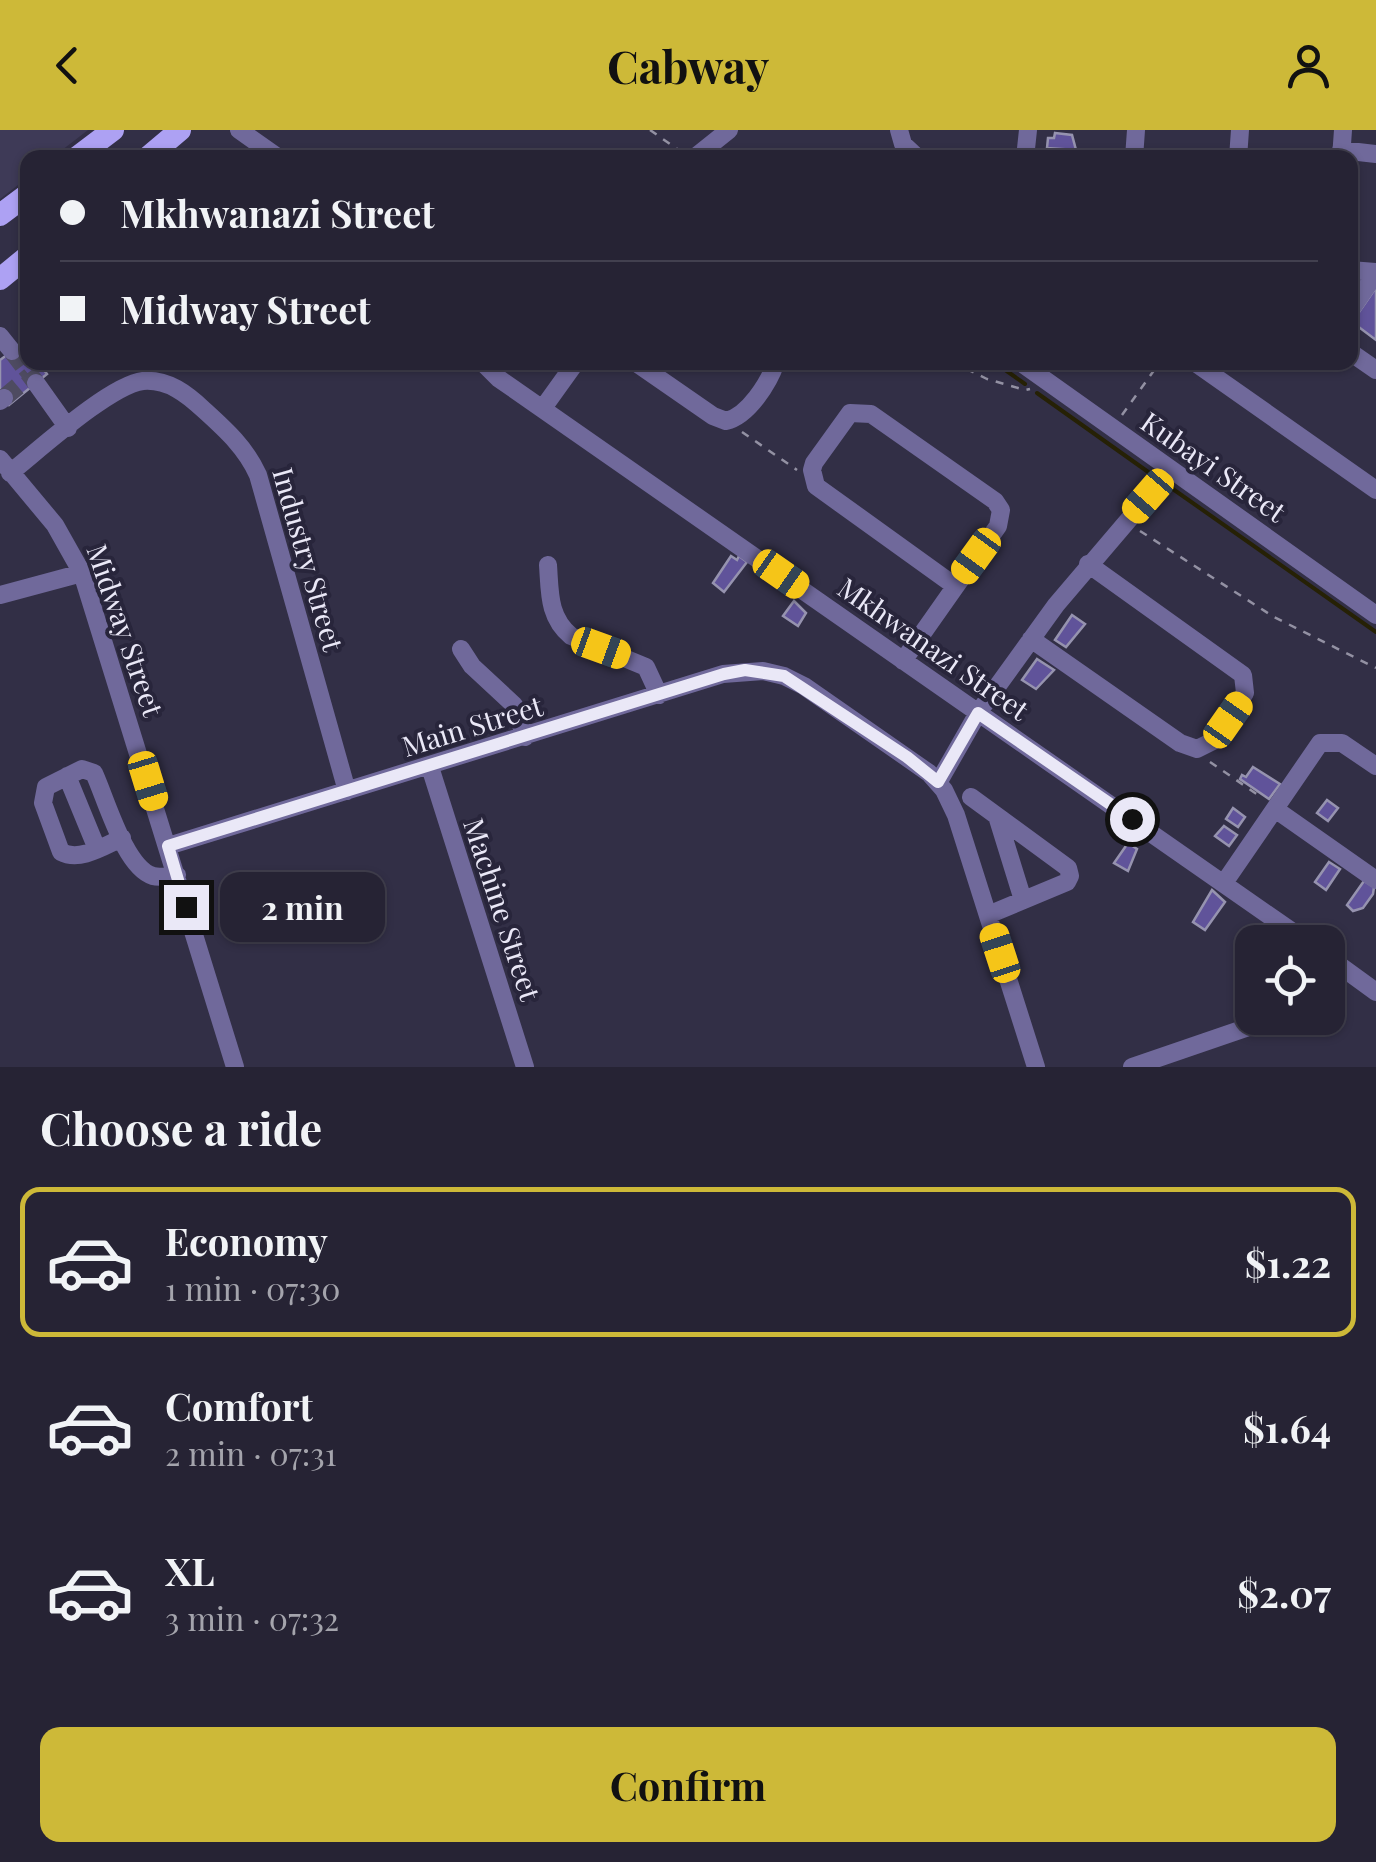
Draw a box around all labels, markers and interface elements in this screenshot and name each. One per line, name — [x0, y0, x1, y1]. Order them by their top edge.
text: Cabway — [607, 35, 769, 95]
icon: back — [40, 38, 95, 93]
icon: person — [1281, 38, 1336, 93]
text: Mkhwanazi Street — [120, 187, 435, 238]
text: Midway Street — [120, 283, 371, 334]
street label: Kubayi Street — [1134, 402, 1295, 530]
street label: Industry Street — [265, 463, 353, 656]
car — [1117, 464, 1179, 528]
car — [946, 523, 1006, 589]
street label: Midway Street — [79, 539, 173, 722]
car — [748, 545, 814, 603]
street label: Mkhwanazi Street — [831, 568, 1038, 728]
car — [568, 624, 634, 672]
street label: Main Street — [397, 686, 548, 764]
car — [1199, 687, 1257, 753]
car — [125, 748, 171, 814]
route start — [1110, 797, 1155, 842]
street label: Machine Street — [456, 813, 550, 1006]
callout: 2 min — [221, 872, 386, 942]
route end — [164, 885, 209, 930]
text: 2 min — [261, 885, 344, 928]
car — [976, 920, 1024, 986]
map controls — [1235, 925, 1345, 1035]
button: locate — [1235, 925, 1345, 1035]
text: Choose a ride — [40, 1097, 322, 1157]
text: Economy — [165, 1215, 328, 1266]
icon: car — [45, 1217, 135, 1307]
text: $1.22 — [1245, 1237, 1331, 1288]
text: 1 min · 07:30 — [165, 1266, 340, 1309]
text: Comfort — [165, 1380, 313, 1431]
icon: car — [45, 1382, 135, 1472]
text: $1.64 — [1243, 1402, 1331, 1453]
text: 2 min · 07:31 — [165, 1431, 337, 1474]
text: XL — [165, 1545, 214, 1596]
icon: car — [45, 1547, 135, 1637]
text: $2.07 — [1237, 1567, 1331, 1618]
text: 3 min · 07:32 — [165, 1596, 339, 1639]
button: Confirm — [40, 1727, 1336, 1842]

